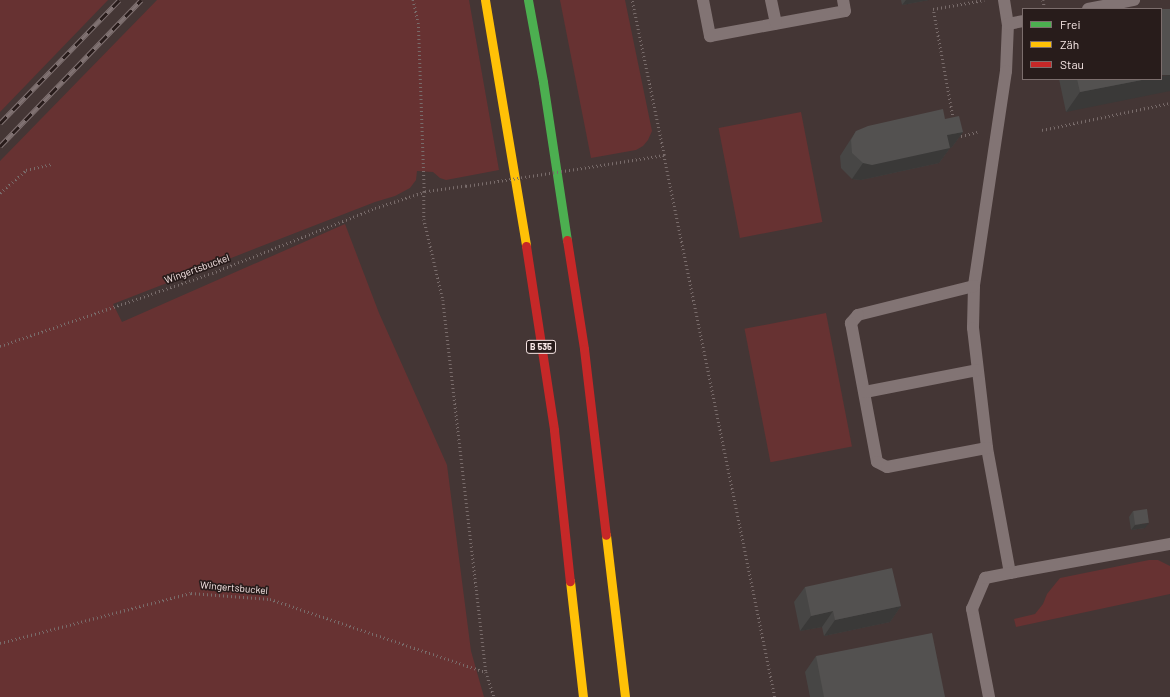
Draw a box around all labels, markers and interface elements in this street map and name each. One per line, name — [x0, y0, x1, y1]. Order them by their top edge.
legend — [1022, 8, 1162, 80]
text: Frei — [1060, 17, 1080, 31]
text: Zäh — [1060, 37, 1079, 51]
text: Stau — [1060, 57, 1084, 71]
street label: Wingertsbuckel — [163, 252, 231, 286]
road number: B 535 — [526, 340, 556, 354]
street label: Wingertsbuckel — [200, 579, 268, 597]

